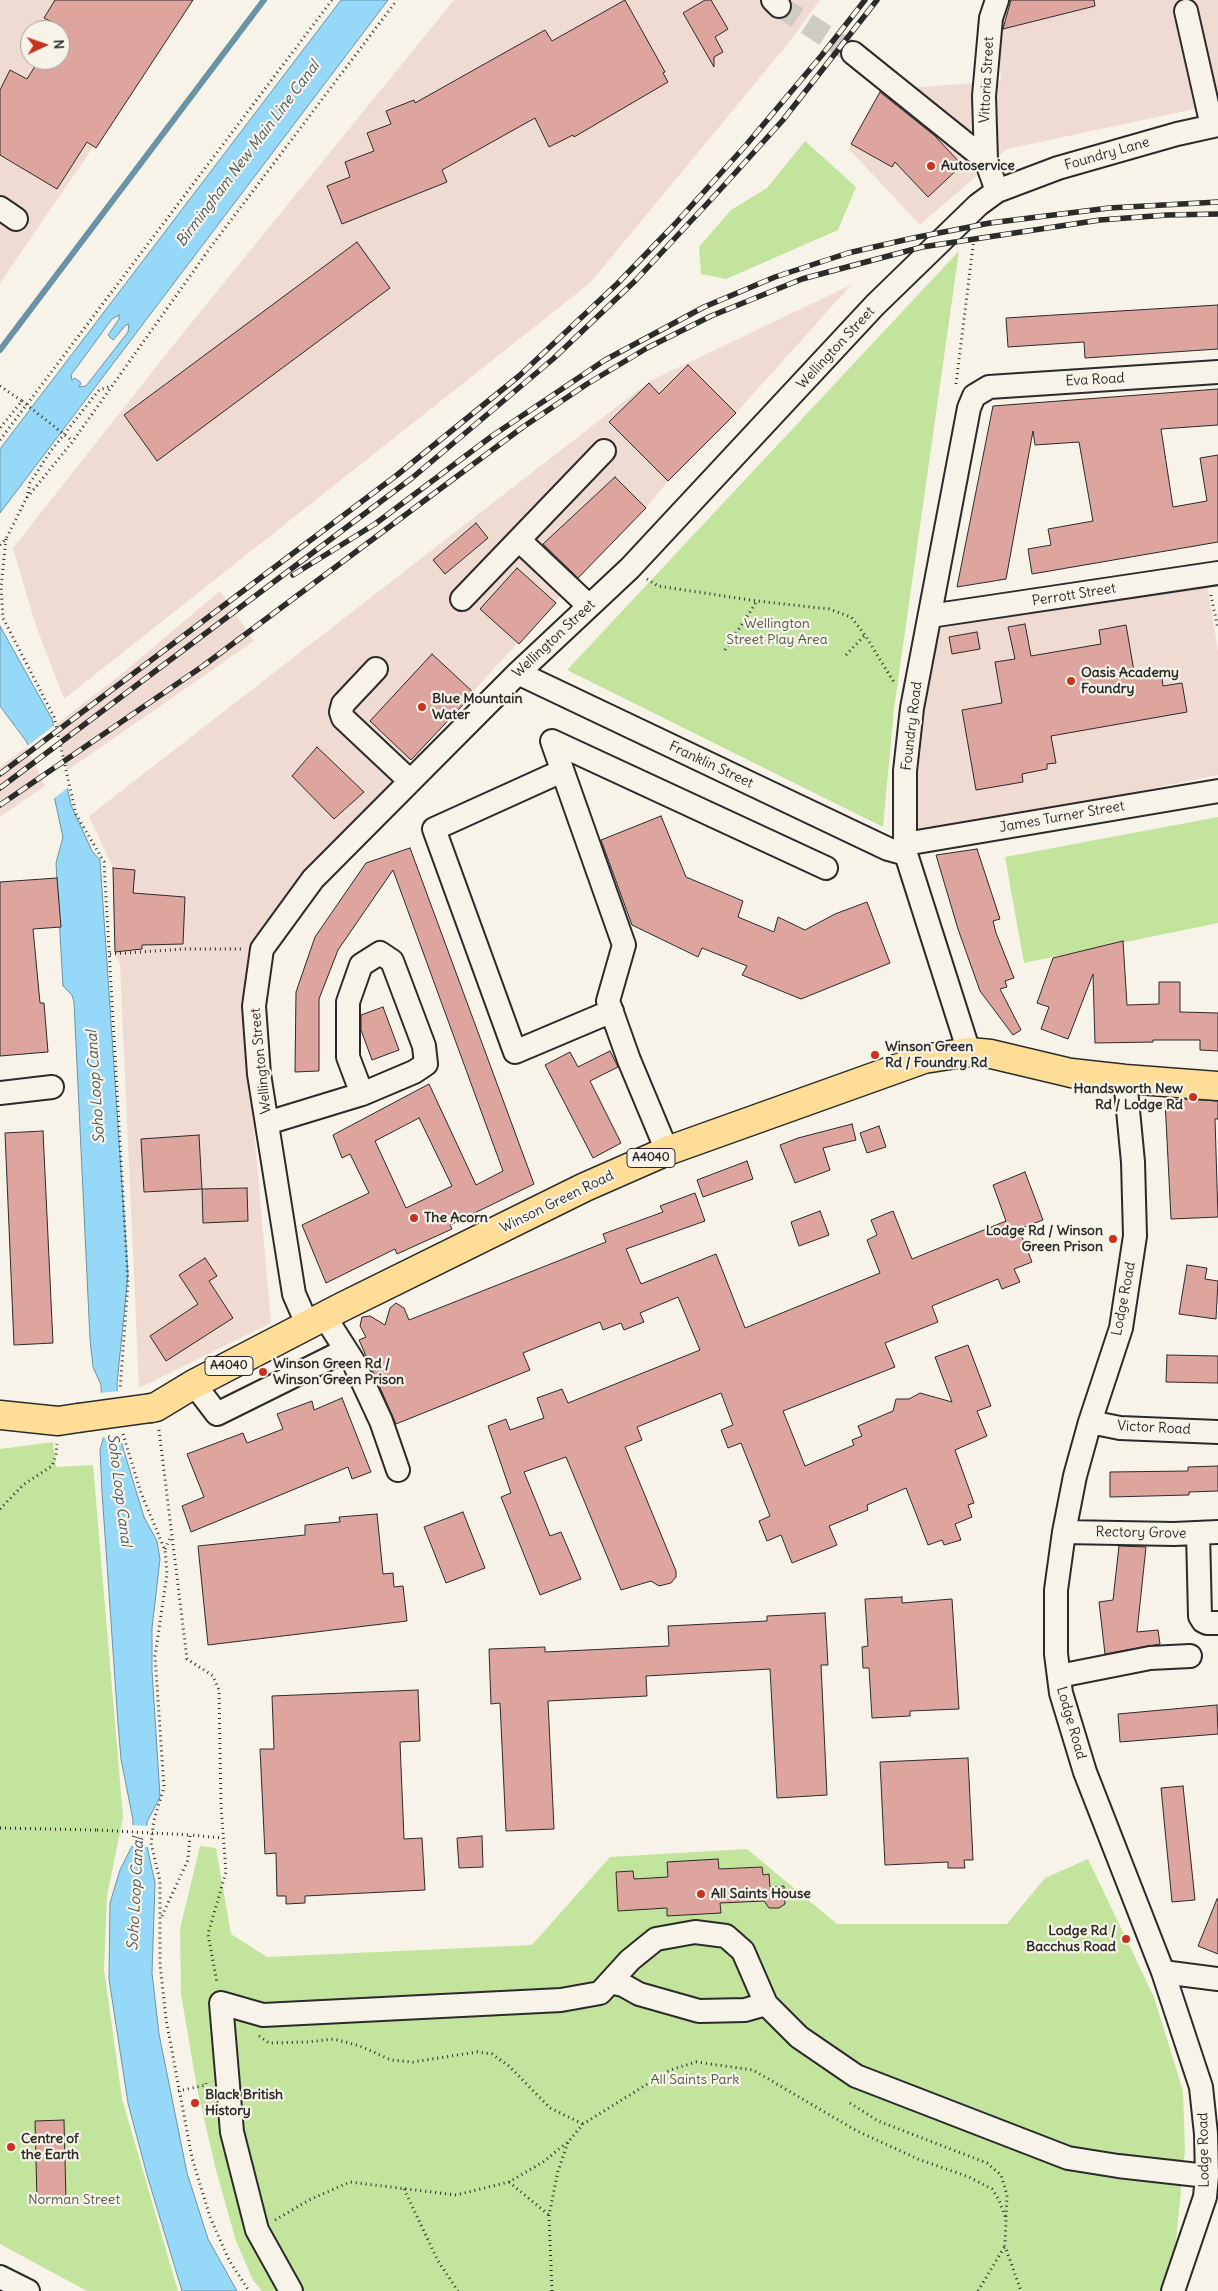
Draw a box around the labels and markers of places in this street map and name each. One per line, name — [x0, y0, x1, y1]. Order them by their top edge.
place label: Autoservice — [941, 158, 1015, 174]
marker: Autoservice — [925, 160, 937, 172]
place label: Oasis Academy Foundry — [1081, 665, 1179, 698]
marker: Oasis Academy Foundry — [1065, 675, 1077, 687]
place label: Blue Mountain Water — [432, 691, 523, 724]
marker: Blue Mountain Water — [416, 701, 428, 713]
place label: Winson Green Rd / Foundry Rd — [885, 1039, 988, 1072]
marker: Winson Green Rd / Foundry Rd — [869, 1049, 881, 1061]
place label: Handsworth New Rd / Lodge Rd — [1073, 1081, 1183, 1114]
marker: Handsworth New Rd / Lodge Rd — [1187, 1091, 1199, 1103]
place label: The Acorn — [424, 1210, 488, 1226]
marker: The Acorn — [408, 1212, 420, 1224]
place label: Lodge Rd / Winson Green Prison — [986, 1223, 1103, 1256]
marker: Lodge Rd / Winson Green Prison — [1107, 1233, 1119, 1245]
place label: Winson Green Rd / Winson Green Prison — [273, 1356, 404, 1388]
marker: Winson Green Rd / Winson Green Prison — [257, 1366, 269, 1378]
place label: All Saints House — [711, 1886, 811, 1902]
marker: All Saints House — [695, 1888, 707, 1900]
place label: Lodge Rd / Bacchus Road — [1026, 1923, 1116, 1955]
marker: Lodge Rd / Bacchus Road — [1120, 1933, 1132, 1945]
place label: Black British History — [205, 2087, 283, 2120]
marker: Black British History — [189, 2097, 201, 2109]
place label: Centre of the Earth — [21, 2131, 79, 2164]
marker: Centre of the Earth — [5, 2141, 17, 2153]

